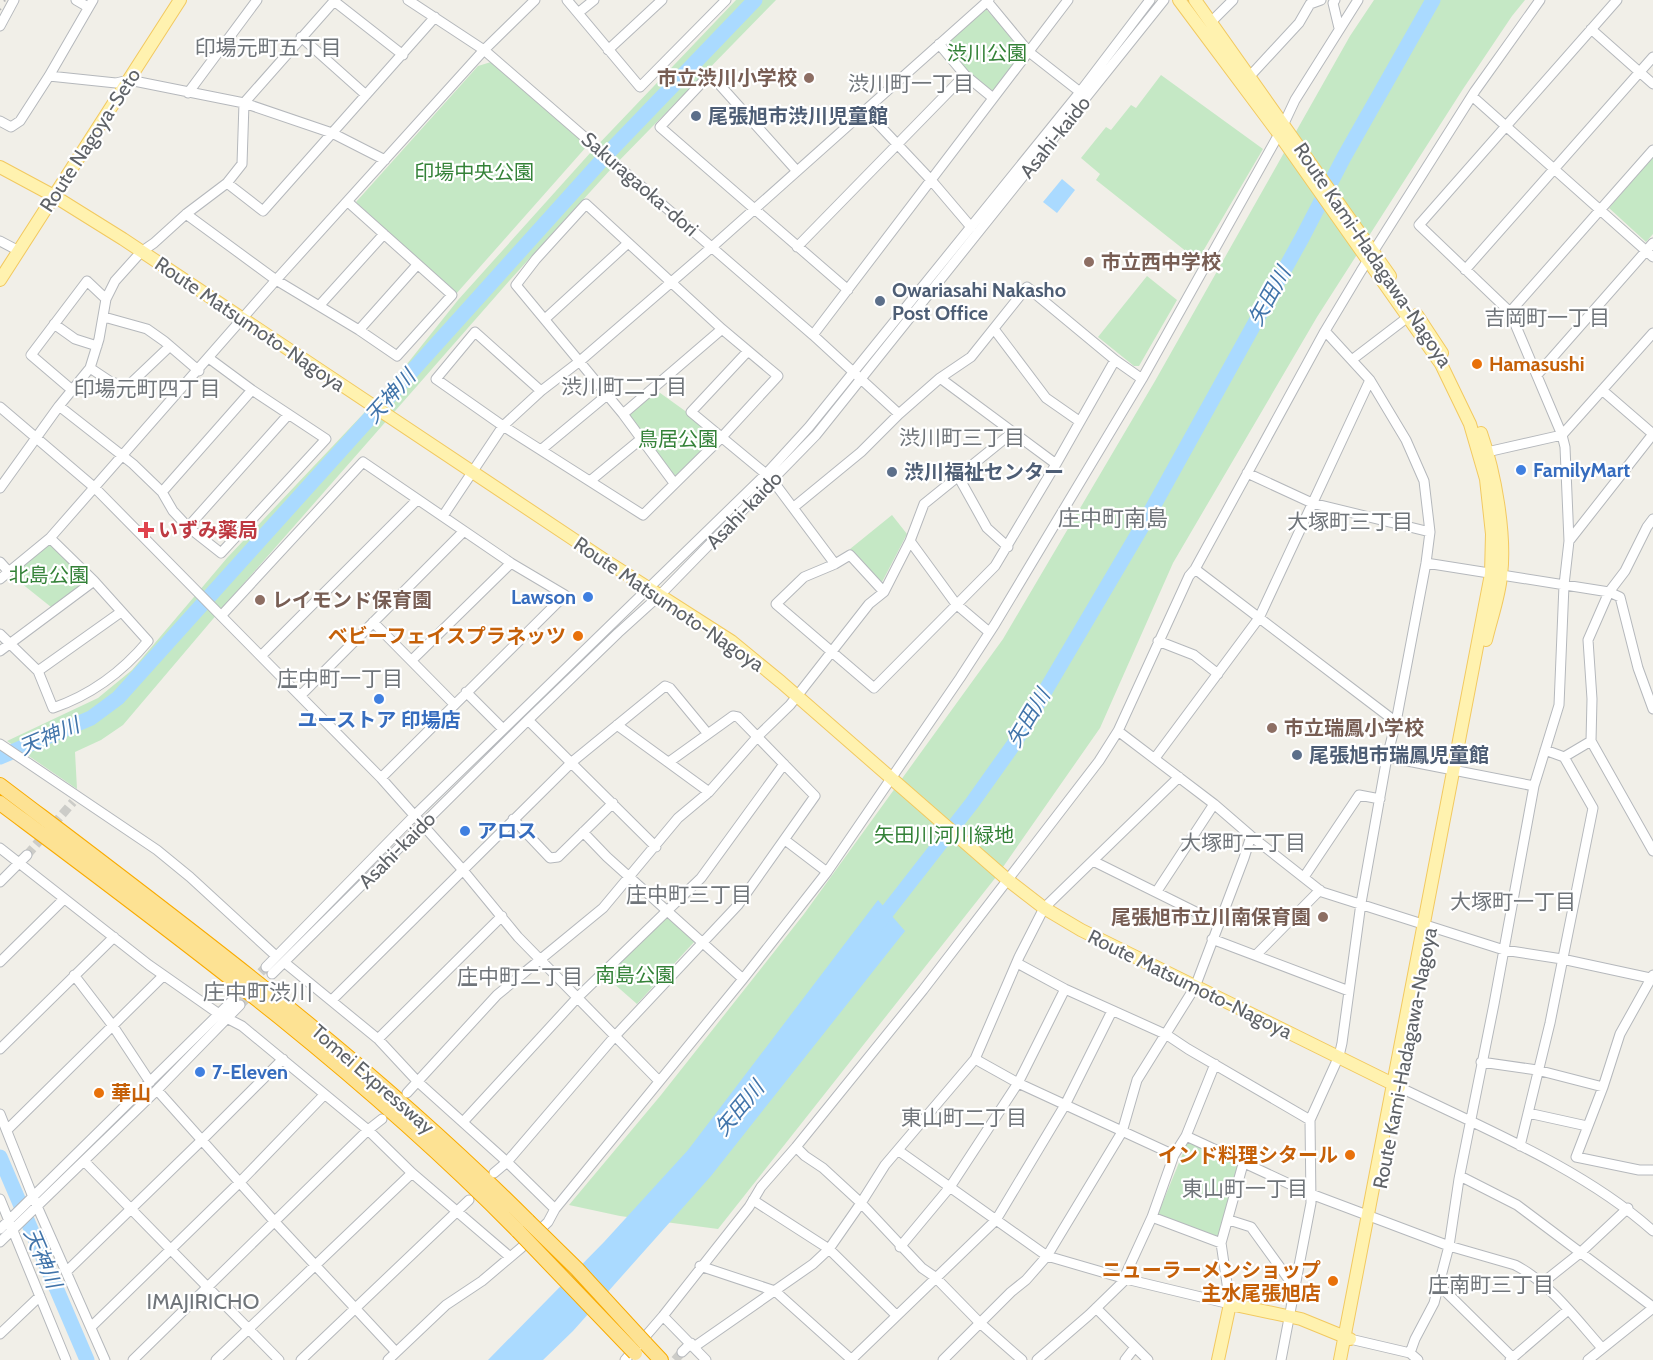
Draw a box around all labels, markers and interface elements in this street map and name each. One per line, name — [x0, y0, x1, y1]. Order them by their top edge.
district label: 印場元町五丁目 — [195, 35, 342, 60]
park label: 渋川公園 — [947, 41, 1027, 65]
street label: Route Nagoya-Seto — [35, 64, 145, 216]
place label: 市立渋川小学校 — [657, 66, 797, 90]
marker: 市立渋川小学校 — [802, 71, 816, 85]
district label: 渋川町一丁目 — [848, 71, 974, 96]
street label: Asahi-kaido — [1015, 91, 1095, 183]
place label: 尾張旭市渋川児童館 — [708, 104, 888, 128]
marker: 尾張旭市渋川児童館 — [689, 109, 703, 123]
street label: Sakuragaoka-dori — [577, 127, 703, 241]
street label: Route Kami-Hadagawa-Nagoya — [1289, 138, 1457, 372]
park label: 印場中央公園 — [414, 160, 534, 184]
place label: 市立西中学校 — [1101, 250, 1221, 274]
street label: Route Matsumoto-Nagoya — [150, 251, 350, 397]
marker: 市立西中学校 — [1082, 255, 1096, 269]
water label: 矢田川 — [1243, 261, 1296, 330]
place label: Owariasahi Nakasho Post Office — [892, 278, 1066, 325]
marker: Owariasahi Nakasho Post Office — [873, 294, 887, 308]
district label: 吉岡町一丁目 — [1484, 305, 1610, 330]
place label: Hamasushi — [1489, 352, 1584, 376]
marker: Hamasushi — [1470, 357, 1484, 371]
water label: 天神川 — [360, 363, 422, 428]
district label: 渋川町二丁目 — [561, 374, 687, 399]
district label: 印場元町四丁目 — [74, 376, 221, 401]
district label: 渋川町三丁目 — [899, 425, 1025, 450]
park label: 鳥居公園 — [638, 427, 718, 451]
place label: FamilyMart — [1533, 458, 1630, 482]
place label: 渋川福祉センター — [904, 460, 1064, 484]
marker: FamilyMart — [1514, 463, 1528, 477]
marker: 渋川福祉センター — [885, 465, 899, 479]
street label: Asahi-kaido — [701, 466, 787, 554]
district label: 庄中町南島 — [1058, 505, 1168, 532]
district label: 大塚町三丁目 — [1287, 509, 1413, 534]
place label: いずみ薬局 — [158, 518, 258, 542]
marker: いずみ薬局 — [139, 523, 153, 537]
street label: Route Matsumoto-Nagoya — [569, 531, 769, 677]
park label: 北島公園 — [9, 563, 89, 587]
place label: Lawson — [511, 585, 576, 609]
place label: レイモンド保育園 — [272, 588, 432, 612]
marker: Lawson — [581, 590, 595, 604]
marker: レイモンド保育園 — [253, 593, 267, 607]
place label: ベビーフェイスプラネッツ — [328, 624, 566, 648]
marker: ベビーフェイスプラネッツ — [571, 629, 585, 643]
district label: 庄中町一丁目 — [277, 666, 403, 691]
water label: 矢田川 — [1001, 683, 1056, 751]
marker: ユーストア 印場店 — [372, 692, 386, 706]
place label: ユーストア 印場店 — [297, 708, 461, 732]
water label: 天神川 — [15, 711, 85, 760]
place label: 市立瑞鳳小学校 — [1284, 716, 1424, 740]
marker: 市立瑞鳳小学校 — [1265, 721, 1279, 735]
place label: 尾張旭市瑞鳳児童館 — [1309, 743, 1489, 767]
marker: 尾張旭市瑞鳳児童館 — [1290, 748, 1304, 762]
street label: Asahi-kaido — [354, 807, 440, 893]
place label: アロス — [477, 819, 537, 843]
park label: 矢田川河川緑地 — [874, 823, 1014, 847]
marker: アロス — [458, 824, 472, 838]
district label: 大塚町二丁目 — [1180, 830, 1306, 855]
district label: 庄中町三丁目 — [626, 882, 752, 907]
district label: 大塚町一丁目 — [1450, 889, 1576, 914]
place label: 尾張旭市立川南保育園 — [1111, 905, 1311, 929]
marker: 尾張旭市立川南保育園 — [1316, 910, 1330, 924]
street label: Route Matsumoto-Nagoya — [1084, 924, 1296, 1044]
street label: Route Kami-Hadagawa-Nagoya — [1368, 925, 1442, 1191]
park label: 南島公園 — [595, 963, 675, 987]
district label: 庄中町二丁目 — [457, 964, 583, 989]
district label: 庄中町渋川 — [203, 979, 313, 1006]
street label: Tomei Expressway — [307, 1019, 439, 1139]
place label: 7-Eleven — [212, 1060, 288, 1084]
marker: 7-Eleven — [193, 1065, 207, 1079]
water label: 矢田川 — [709, 1074, 770, 1140]
place label: 華山 — [111, 1081, 151, 1105]
marker: 華山 — [92, 1086, 106, 1100]
district label: 東山町二丁目 — [901, 1105, 1027, 1130]
place label: インド料理シタール — [1158, 1143, 1338, 1167]
marker: インド料理シタール — [1343, 1148, 1357, 1162]
district label: 東山町一丁目 — [1182, 1176, 1308, 1201]
water label: 天神川 — [19, 1224, 68, 1294]
place label: ニューラーメンショップ 主水尾張旭店 — [1102, 1258, 1321, 1305]
district label: 庄南町三丁目 — [1428, 1272, 1554, 1297]
marker: ニューラーメンショップ 主水尾張旭店 — [1326, 1274, 1340, 1288]
district label: IMAJIRICHO — [146, 1288, 260, 1315]

